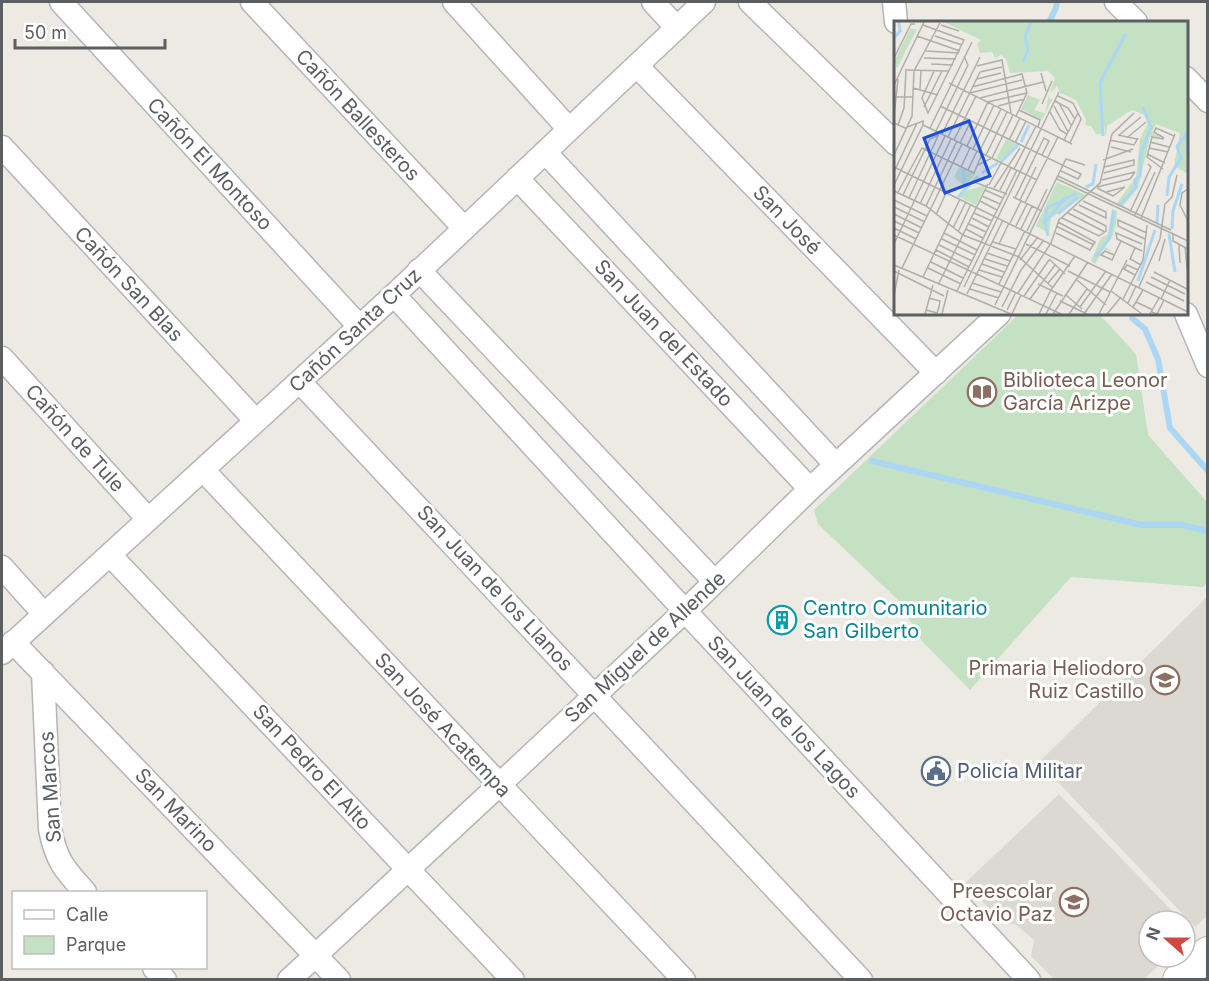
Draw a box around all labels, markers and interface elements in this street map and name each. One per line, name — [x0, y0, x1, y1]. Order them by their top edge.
scale bar — [15, 12, 165, 50]
inset map — [894, 21, 1188, 315]
text: 50 m — [24, 22, 67, 43]
street label: Cañón Ballesteros — [291, 44, 425, 186]
street label: Cañón El Montoso — [142, 93, 278, 235]
street label: San José — [748, 180, 826, 260]
street label: Cañón San Blas — [70, 222, 188, 346]
street label: San Juan del Estado — [590, 254, 738, 412]
street label: Cañón Santa Cruz — [284, 263, 426, 397]
place label: Biblioteca Leonor García Arizpe — [1003, 368, 1168, 415]
library icon: Biblioteca Leonor García Arizpe — [966, 376, 998, 408]
street label: Cañón de Tule — [20, 379, 130, 497]
street label: San Juan de los Llanos — [412, 500, 578, 676]
street label: San Miguel de Allende — [560, 566, 730, 728]
place label: Centro Comunitario San Gilberto — [803, 596, 988, 643]
building icon: Centro Comunitario San Gilberto — [766, 604, 798, 636]
street label: San Juan de los Lagos — [702, 631, 866, 803]
street label: San José Acatempa — [370, 648, 516, 802]
place label: Primaria Heliodoro Ruiz Castillo — [969, 656, 1144, 703]
school or university icon: Primaria Heliodoro Ruiz Castillo — [1149, 664, 1181, 696]
street label: San Pedro El Alto — [248, 699, 376, 835]
street label: San Marcos — [34, 730, 66, 844]
public building icon: Policía Militar — [920, 755, 952, 787]
place label: Policía Militar — [957, 759, 1083, 783]
street label: San Marino — [130, 763, 222, 857]
place label: Preescolar Octavio Paz — [940, 879, 1053, 926]
school or university icon: Preescolar Octavio Paz — [1058, 886, 1090, 918]
legend — [12, 891, 207, 969]
text: Calle — [66, 904, 108, 925]
north arrow — [1137, 909, 1197, 969]
text: N — [1141, 924, 1165, 943]
text: Parque — [66, 934, 126, 955]

